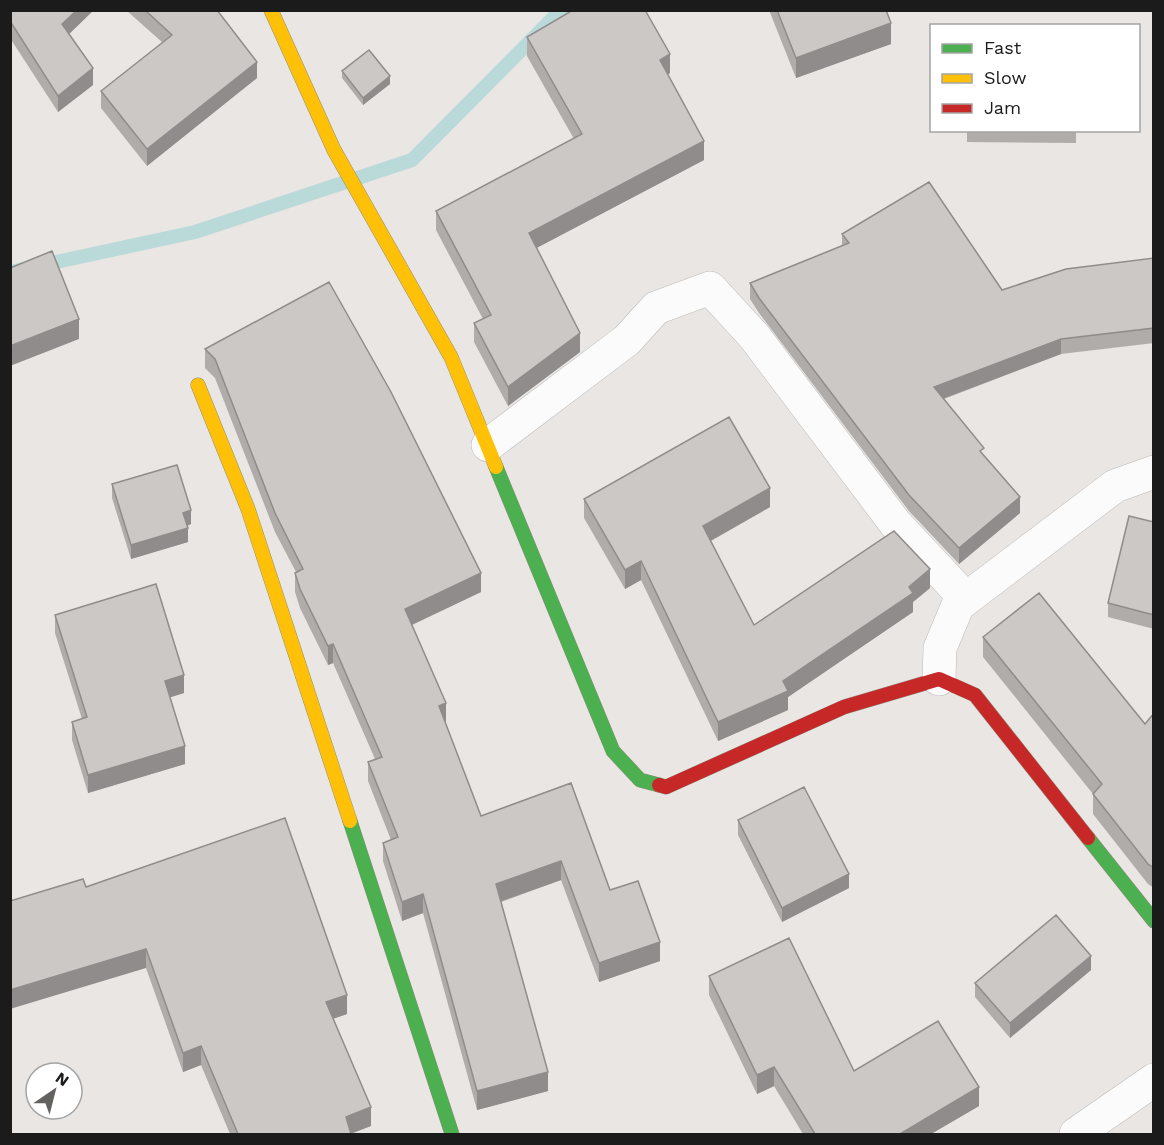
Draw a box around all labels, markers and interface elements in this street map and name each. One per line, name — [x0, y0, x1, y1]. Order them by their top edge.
legend — [930, 24, 1140, 132]
text: Fast — [984, 37, 1022, 58]
text: Slow — [984, 67, 1027, 88]
text: Jam — [984, 97, 1021, 118]
north arrow — [24, 1061, 84, 1121]
text: N — [52, 1068, 73, 1090]

